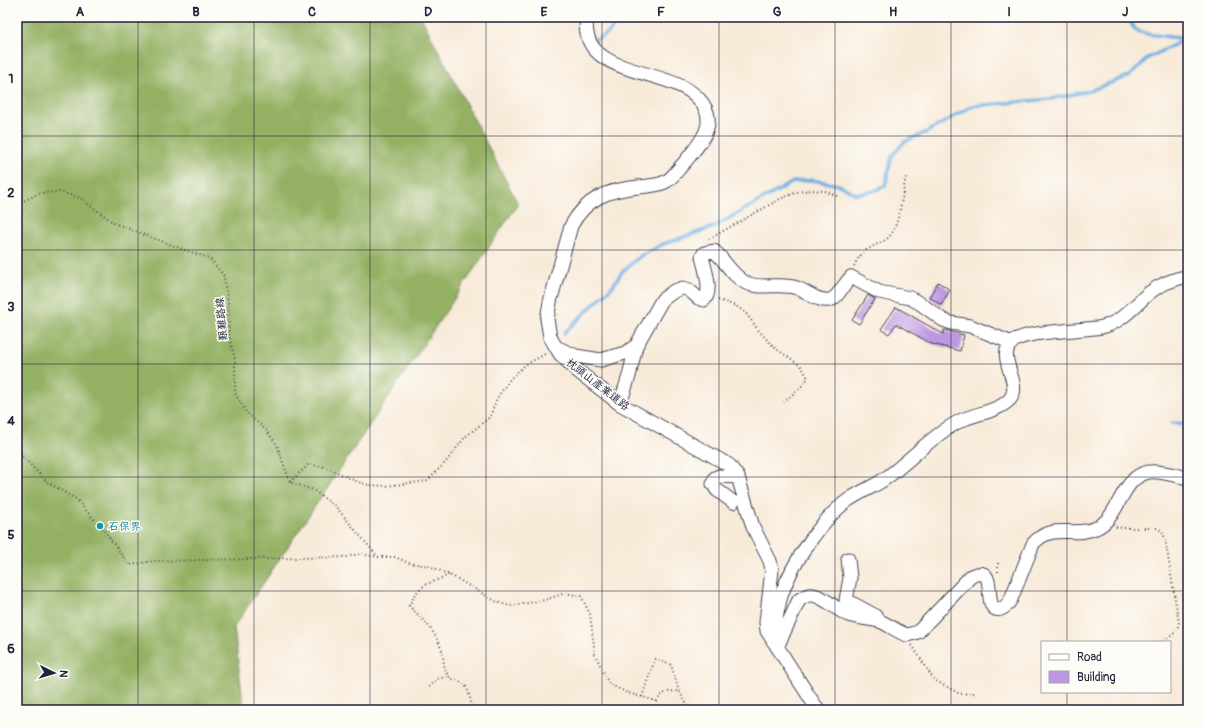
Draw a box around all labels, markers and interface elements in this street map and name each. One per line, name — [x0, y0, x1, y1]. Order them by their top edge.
text: A — [76, 4, 85, 20]
text: B — [192, 4, 200, 20]
text: C — [308, 4, 316, 20]
text: D — [424, 4, 432, 20]
text: E — [541, 4, 548, 20]
text: F — [657, 4, 665, 20]
text: G — [773, 4, 782, 20]
text: H — [889, 4, 897, 20]
text: I — [1007, 4, 1011, 20]
text: J — [1122, 4, 1128, 20]
text: 1 — [8, 71, 14, 87]
text: 2 — [7, 185, 15, 201]
street label: 艱難路線 — [213, 296, 230, 341]
text: 3 — [7, 299, 15, 315]
street label: 枕頭山產業道路 — [563, 356, 632, 413]
text: 4 — [7, 413, 15, 429]
place label: 石保界 — [108, 520, 141, 533]
marker: 石保界 — [95, 521, 105, 531]
text: 5 — [7, 527, 15, 543]
text: 6 — [7, 641, 15, 657]
legend — [1041, 641, 1171, 693]
text: Road — [1077, 650, 1102, 665]
north arrow — [34, 653, 74, 693]
text: N — [57, 670, 70, 679]
text: Building — [1077, 670, 1116, 685]

